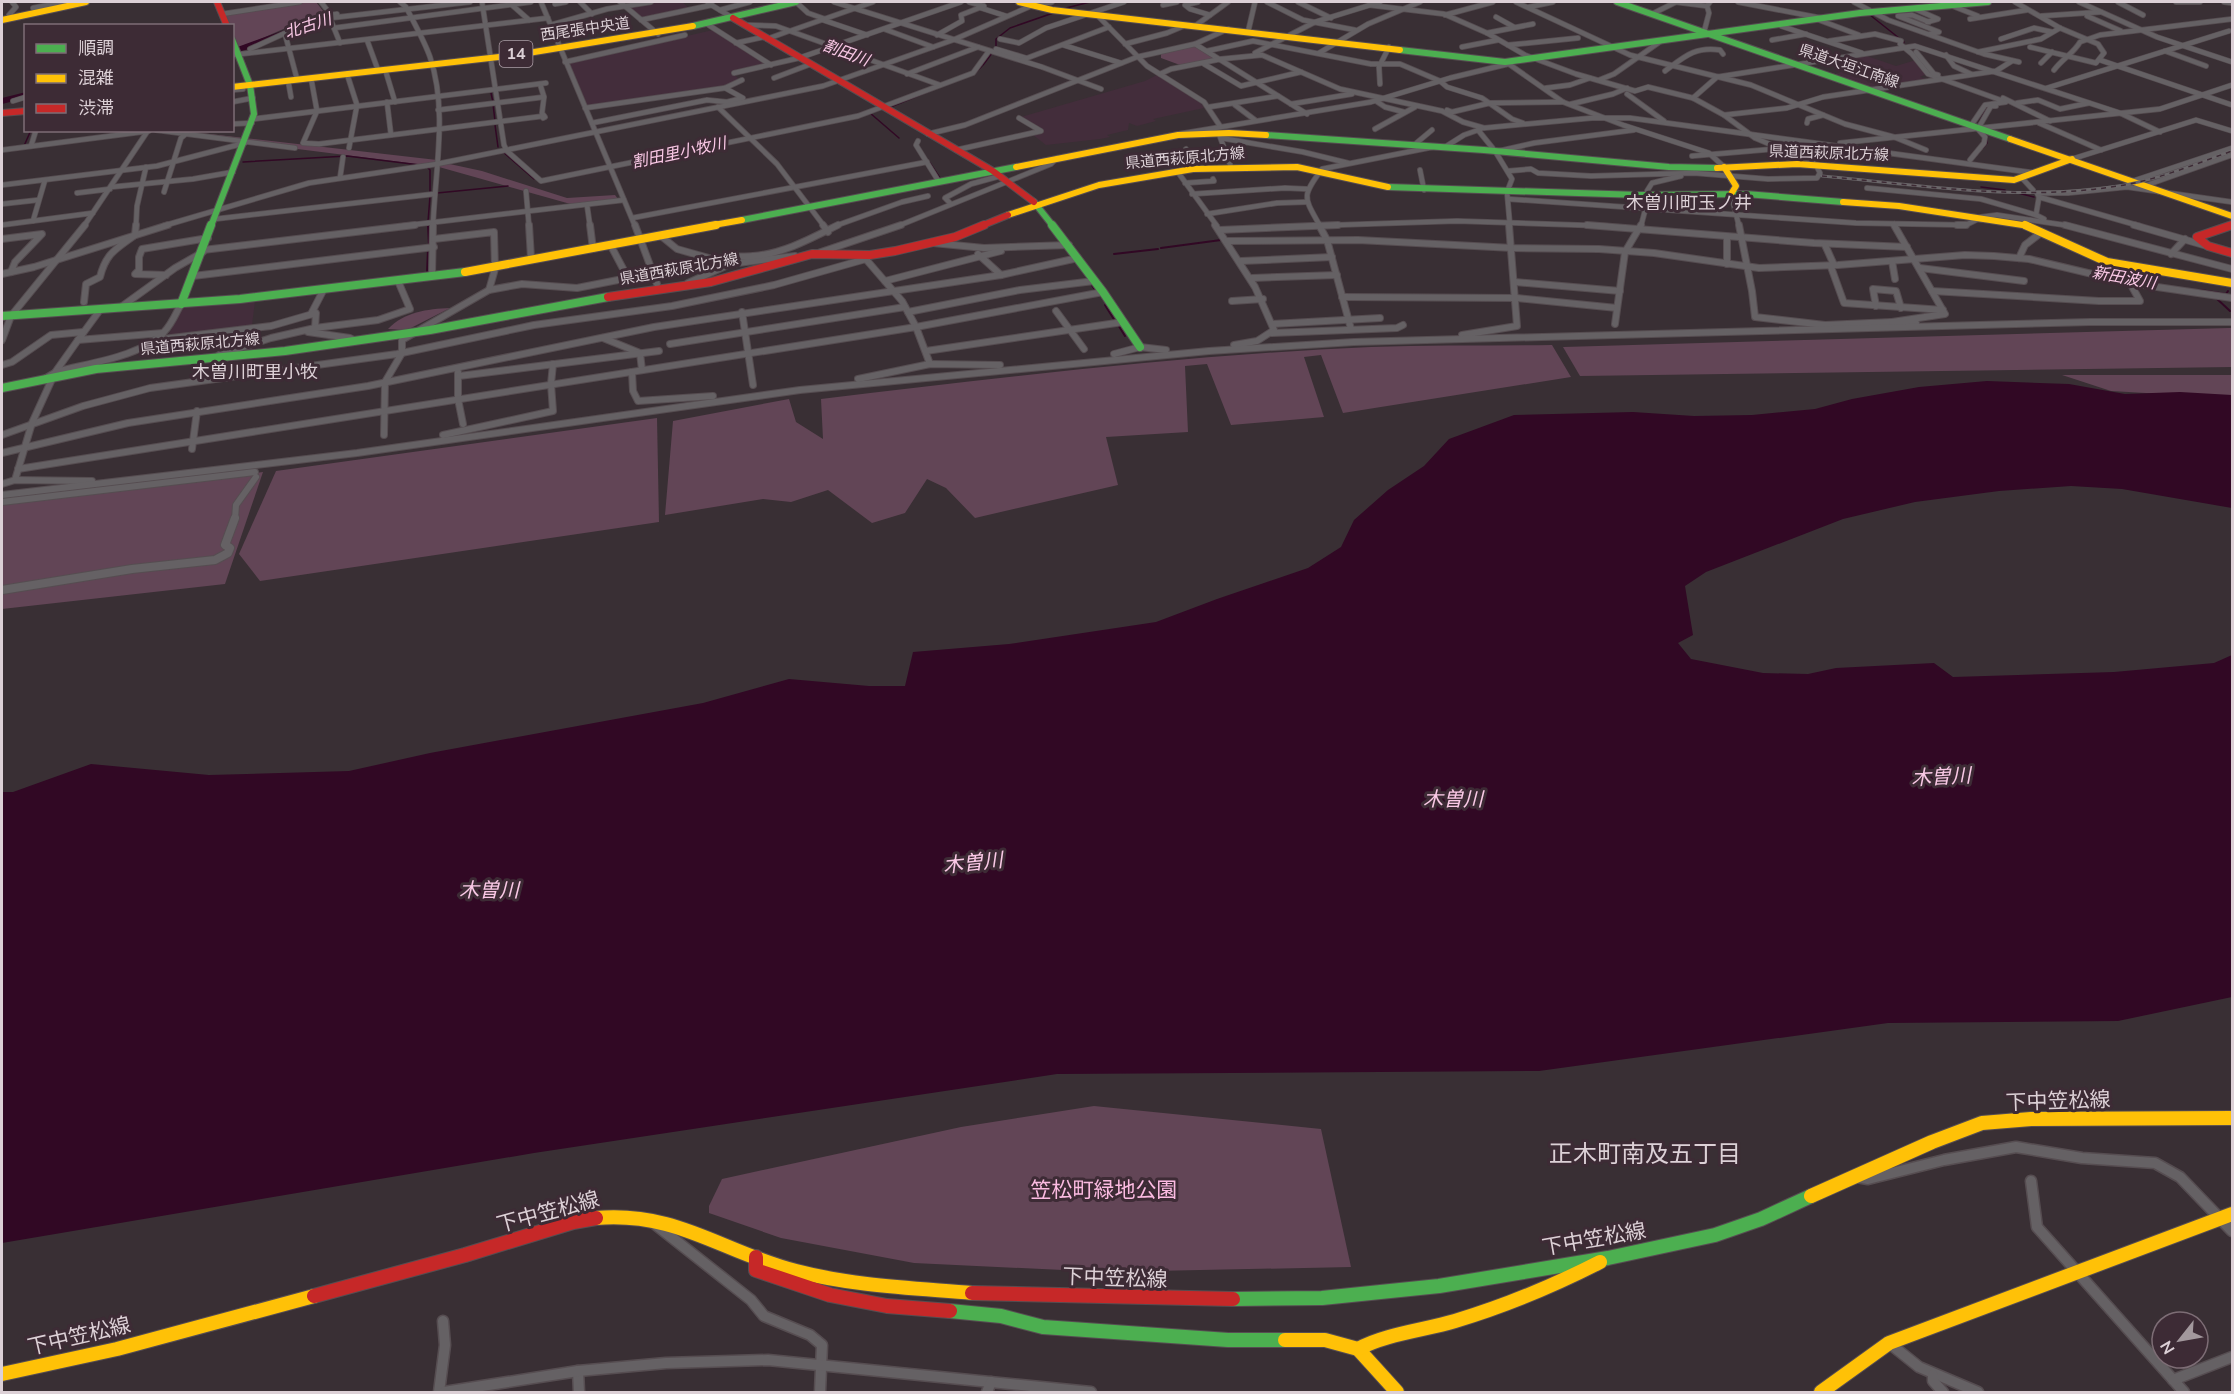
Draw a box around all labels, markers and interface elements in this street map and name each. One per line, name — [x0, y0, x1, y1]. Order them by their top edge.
water label: 北古川 — [282, 8, 336, 44]
street label: 西尾張中央道 — [539, 13, 631, 45]
legend — [24, 24, 234, 132]
water label: 割田川 — [820, 34, 874, 72]
text: 順調 — [78, 36, 114, 60]
street label: 県道大垣江南線 — [1796, 39, 1902, 93]
road number: 14 — [500, 41, 532, 67]
text: 混雑 — [78, 66, 114, 90]
text: 渋滞 — [78, 96, 114, 120]
water label: 割田里小牧川 — [630, 132, 730, 174]
street label: 県道西萩原北方線 — [1769, 141, 1889, 165]
street label: 県道西萩原北方線 — [1124, 143, 1246, 173]
district label: 木曽川町玉ノ井 — [1626, 191, 1752, 215]
street label: 県道西萩原北方線 — [618, 249, 740, 289]
water label: 新田波川 — [2091, 262, 2159, 295]
street label: 県道西萩原北方線 — [139, 329, 261, 359]
district label: 木曽川町里小牧 — [192, 360, 318, 384]
water label: 木曽川 — [1910, 762, 1974, 792]
water label: 木曽川 — [1423, 786, 1485, 813]
water label: 木曽川 — [942, 846, 1006, 880]
water label: 木曽川 — [459, 877, 521, 904]
street label: 下中笠松線 — [2005, 1085, 2111, 1117]
district label: 正木町南及五丁目 — [1549, 1138, 1741, 1170]
park label: 笠松町緑地公園 — [1031, 1176, 1178, 1204]
street label: 下中笠松線 — [494, 1185, 602, 1239]
street label: 下中笠松線 — [1540, 1216, 1648, 1262]
street label: 下中笠松線 — [1062, 1262, 1168, 1294]
north arrow — [2150, 1310, 2210, 1370]
street label: 下中笠松線 — [25, 1311, 133, 1361]
text: N — [2155, 1336, 2181, 1358]

